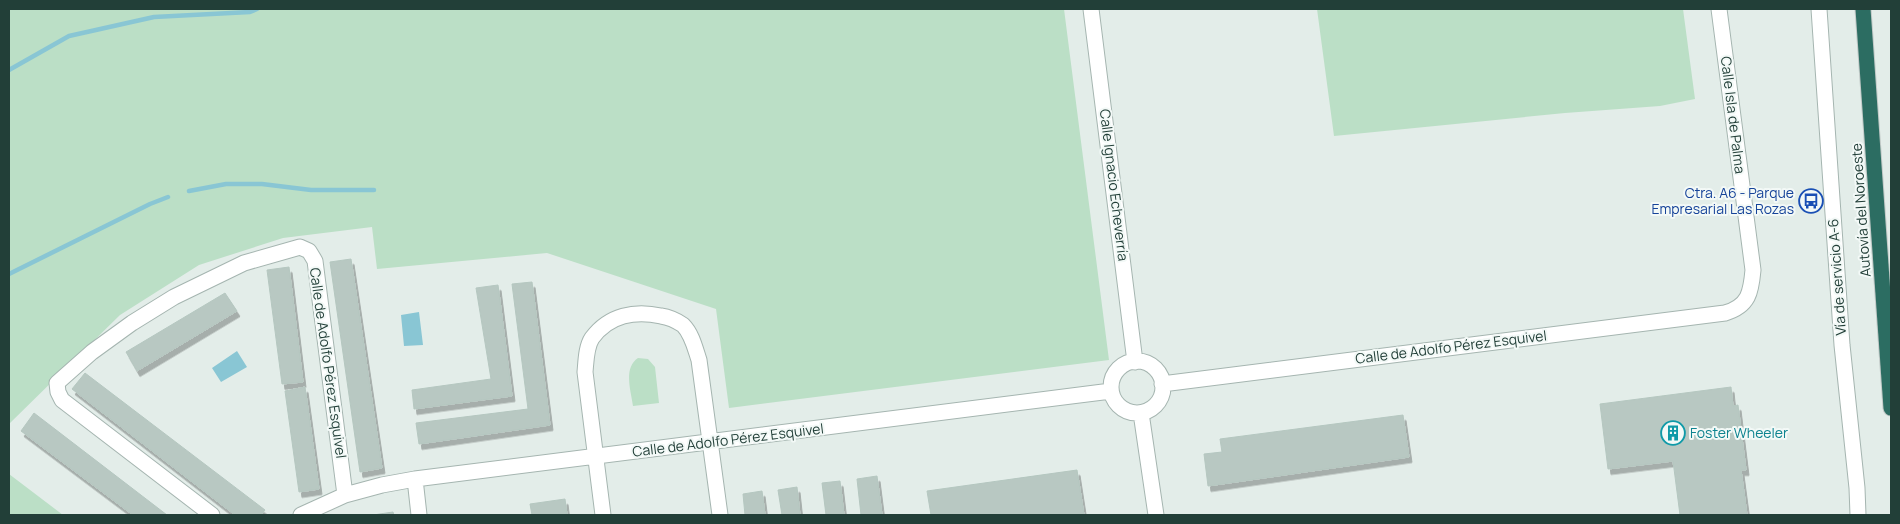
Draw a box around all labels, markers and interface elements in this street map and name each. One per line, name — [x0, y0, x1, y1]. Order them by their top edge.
street label: Calle Isla de Palma — [1717, 55, 1750, 175]
street label: Calle Ignacio Echeverría — [1096, 108, 1133, 262]
street label: Autovía del Noroeste — [1846, 142, 1875, 278]
place label: Ctra. A6 - Parque Empresarial Las Rozas — [1651, 183, 1794, 218]
bus stop icon: Ctra. A6 - Parque Empresarial Las Rozas — [1798, 188, 1824, 214]
street label: Vía de servicio A-6 — [1823, 218, 1850, 336]
street label: Calle de Adolfo Pérez Esquivel — [306, 266, 351, 460]
street label: Calle de Adolfo Pérez Esquivel — [1354, 325, 1548, 368]
street label: Calle de Adolfo Pérez Esquivel — [631, 418, 825, 461]
building icon: Foster Wheeler — [1660, 420, 1686, 446]
place label: Foster Wheeler — [1690, 423, 1788, 442]

